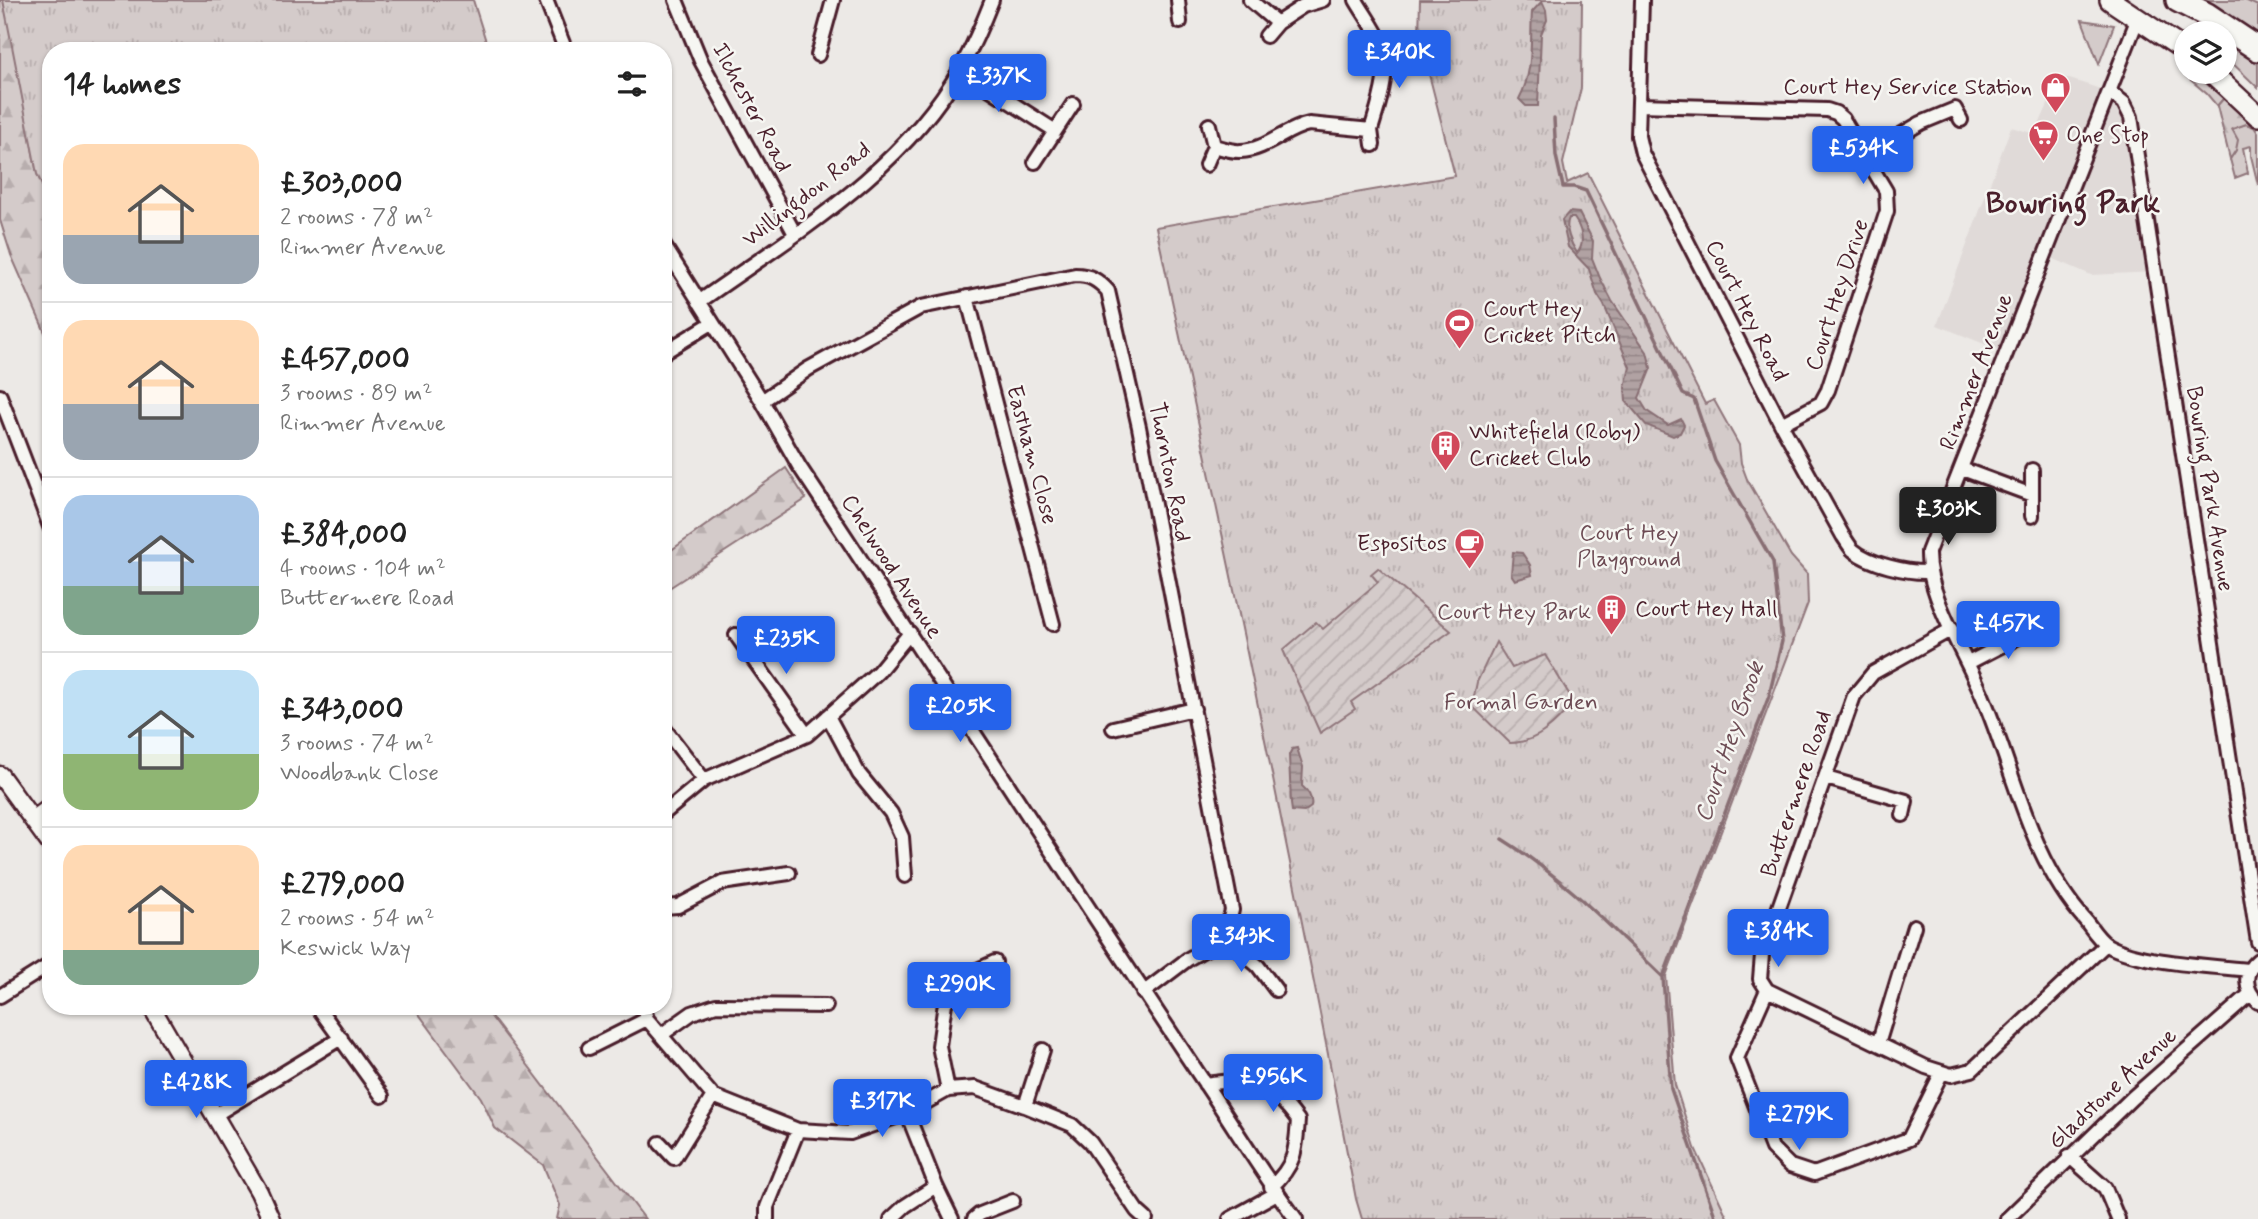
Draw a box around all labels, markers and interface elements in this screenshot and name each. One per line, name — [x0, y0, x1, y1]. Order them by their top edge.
map controls — [2174, 21, 2237, 84]
button: layers — [2174, 21, 2237, 84]
pin: £340K — [1350, 31, 1448, 90]
street label: Ilchester Road — [704, 38, 798, 178]
text: £340K — [1364, 38, 1434, 68]
pin: £337K — [949, 54, 1047, 114]
text: £337K — [965, 62, 1031, 92]
text: 14 homes — [63, 65, 181, 104]
icon: filters — [613, 65, 651, 103]
shop icon: Court Hey Service Station — [2038, 71, 2072, 115]
place label: Court Hey Service Station — [1783, 73, 2032, 103]
supermarket icon: One Stop — [2026, 119, 2060, 163]
place label: One Stop — [2066, 121, 2149, 151]
pin: £534K — [1814, 127, 1912, 186]
text: £534K — [1828, 134, 1898, 164]
street label: Willingdon Road — [736, 135, 879, 256]
text: £303,000 — [280, 164, 403, 203]
icon: home — [119, 172, 203, 256]
district label: Bowring Park — [1986, 184, 2160, 227]
text: 2 rooms · 78 m² — [280, 203, 433, 233]
street label: Court Hey Drive — [1799, 215, 1877, 375]
text: Rimmer Avenue — [280, 233, 446, 263]
street label: Court Hey Road — [1697, 235, 1795, 387]
street label: Rimmer Avenue — [1933, 289, 2021, 455]
place label: Court Hey Cricket Pitch — [1483, 295, 1616, 351]
sports icon: Court Hey Cricket Pitch — [1443, 306, 1477, 350]
text: £457,000 — [280, 340, 410, 379]
icon: home — [119, 348, 203, 432]
text: 3 rooms · 89 m² — [280, 379, 432, 409]
street label: Eastham Close — [998, 382, 1064, 528]
street label: Bowring Park Avenue — [2176, 384, 2240, 594]
street label: Thornton Road — [1141, 400, 1197, 544]
text: Rimmer Avenue — [280, 409, 446, 439]
place label: Whitefield (Roby) Cricket Club — [1469, 418, 1640, 474]
building icon: Whitefield (Roby) Cricket Club — [1429, 429, 1463, 473]
pin: £303K — [1899, 488, 1997, 547]
street label: Chelwood Avenue — [833, 489, 949, 645]
text: £303K — [1915, 495, 1981, 525]
text: £384,000 — [280, 515, 407, 554]
park label: Court Hey Playground — [1577, 519, 1681, 575]
icon: home — [119, 523, 203, 607]
cafe icon: Espositos — [1453, 527, 1487, 571]
place label: Espositos — [1357, 529, 1447, 559]
text: 4 rooms · 104 m² — [280, 554, 446, 584]
text: Buttermere Road — [280, 584, 454, 614]
building icon: Court Hey Hall — [1595, 593, 1629, 637]
place label: Court Hey Hall — [1635, 595, 1778, 625]
park label: Court Hey Park — [1437, 598, 1591, 628]
pin: £457K — [1959, 602, 2057, 661]
text: £457K — [1973, 609, 2043, 639]
pin: £235K — [737, 616, 835, 676]
text: £235K — [753, 624, 819, 654]
water label: Court Hey Brook — [1688, 656, 1772, 826]
pin: £205K — [911, 684, 1009, 744]
park label: Formal Garden — [1444, 688, 1598, 718]
text: £343,000 — [280, 690, 404, 729]
text: £205K — [925, 692, 995, 722]
icon: home — [119, 698, 203, 782]
street label: Buttermere Road — [1754, 707, 1840, 881]
text: 3 rooms · 74 m² — [280, 729, 434, 759]
text: Woodbank Close — [280, 759, 439, 789]
text: £279,000 — [280, 865, 405, 904]
icon: home — [119, 873, 203, 957]
text: 2 rooms · 54 m² — [280, 904, 434, 934]
pin: £384K — [1729, 909, 1827, 969]
pin: £343K — [1192, 914, 1290, 974]
text: £384K — [1744, 917, 1812, 947]
text: £343K — [1208, 922, 1274, 952]
text: Keswick Way — [280, 934, 411, 964]
pin: £290K — [910, 962, 1008, 1022]
text: £290K — [923, 970, 995, 1000]
street label: Gladstone Avenue — [2042, 1021, 2184, 1157]
pin: £956K — [1224, 1054, 1322, 1114]
pin: £428K — [147, 1060, 245, 1120]
text: £956K — [1240, 1062, 1306, 1092]
text: £428K — [161, 1068, 231, 1098]
pin: £317K — [833, 1080, 931, 1139]
text: £317K — [849, 1087, 915, 1117]
pin: £279K — [1750, 1092, 1848, 1152]
text: £279K — [1765, 1100, 1833, 1130]

